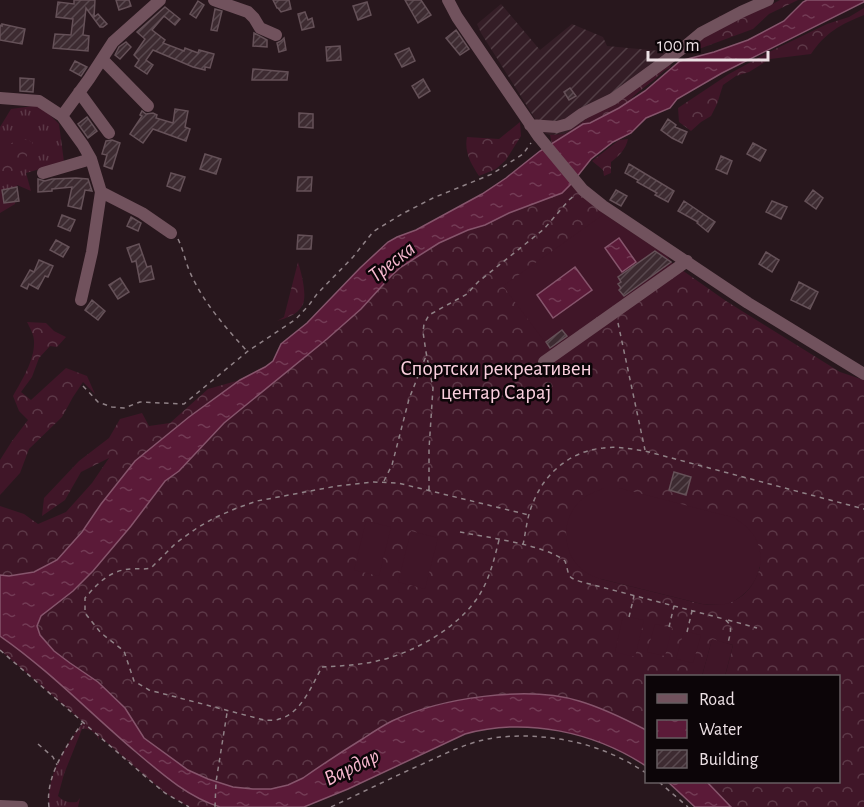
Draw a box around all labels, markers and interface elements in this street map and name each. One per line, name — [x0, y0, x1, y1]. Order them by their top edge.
scale bar — [648, 24, 768, 62]
text: 100 m — [657, 37, 700, 55]
water label: Треска — [364, 237, 420, 287]
park label: Спортски рекреативен центар Сарај — [400, 358, 592, 403]
legend — [645, 675, 840, 783]
text: Road — [699, 691, 735, 709]
text: Water — [699, 721, 742, 739]
water label: Вардар — [320, 744, 383, 791]
text: Building — [699, 751, 759, 769]

